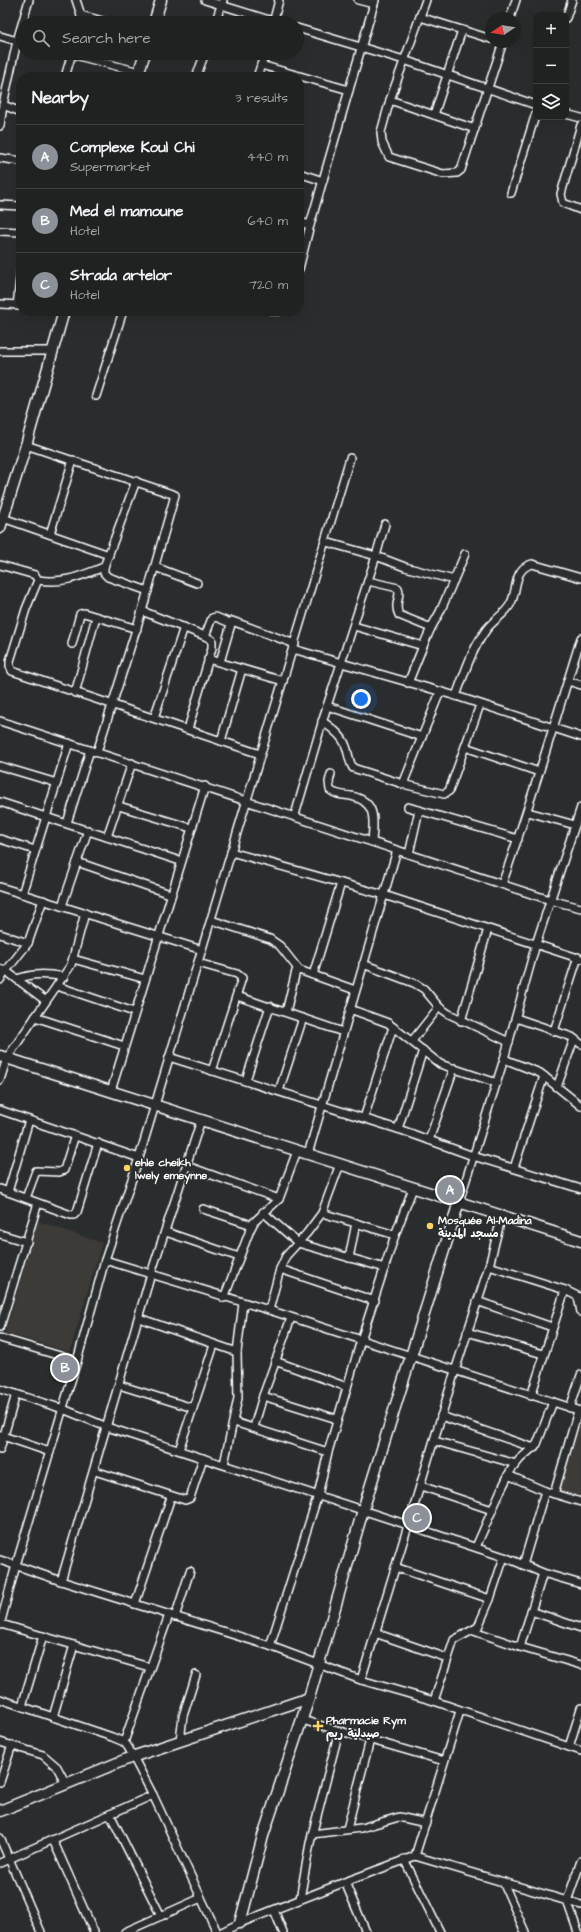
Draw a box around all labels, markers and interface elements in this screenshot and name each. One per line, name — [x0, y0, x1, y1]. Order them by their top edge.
north arrow — [485, 12, 521, 48]
map controls — [533, 12, 569, 120]
button: + — [533, 12, 569, 48]
search box — [16, 16, 304, 60]
icon: search — [30, 27, 52, 49]
text: Search here — [62, 28, 151, 49]
button: − — [533, 48, 569, 84]
button: layers — [533, 84, 569, 120]
text: Nearby — [32, 86, 89, 110]
text: 3 results — [235, 89, 288, 107]
text: Complexe Koul Chi — [70, 137, 195, 158]
text: A — [41, 148, 49, 166]
text: 440 m — [247, 148, 288, 166]
text: Supermarket — [70, 158, 151, 176]
text: Med el mamoune — [70, 201, 183, 222]
text: B — [40, 212, 50, 230]
text: 640 m — [247, 212, 288, 230]
text: Hotel — [70, 222, 100, 240]
text: Strada artelor — [70, 265, 172, 286]
text: C — [40, 276, 50, 294]
text: 720 m — [249, 276, 288, 294]
text: Hotel — [70, 286, 100, 304]
your location — [351, 689, 371, 709]
place label: ehle cheikh lwely emeynne — [134, 1155, 207, 1185]
marker: ehle cheikh lwely emeynne — [122, 1163, 132, 1173]
pin: A — [437, 1175, 463, 1205]
place label: Mosquée Al-Madina مسجد المدينة — [438, 1213, 532, 1241]
marker: Mosquée Al-Madina مسجد المدينة — [425, 1221, 435, 1231]
pin: B — [52, 1353, 78, 1383]
pin: C — [404, 1503, 430, 1533]
place label: Pharmacie Rym صيدلية ريم — [326, 1713, 406, 1742]
marker: Pharmacie Rym صيدلية ريم — [313, 1721, 323, 1731]

